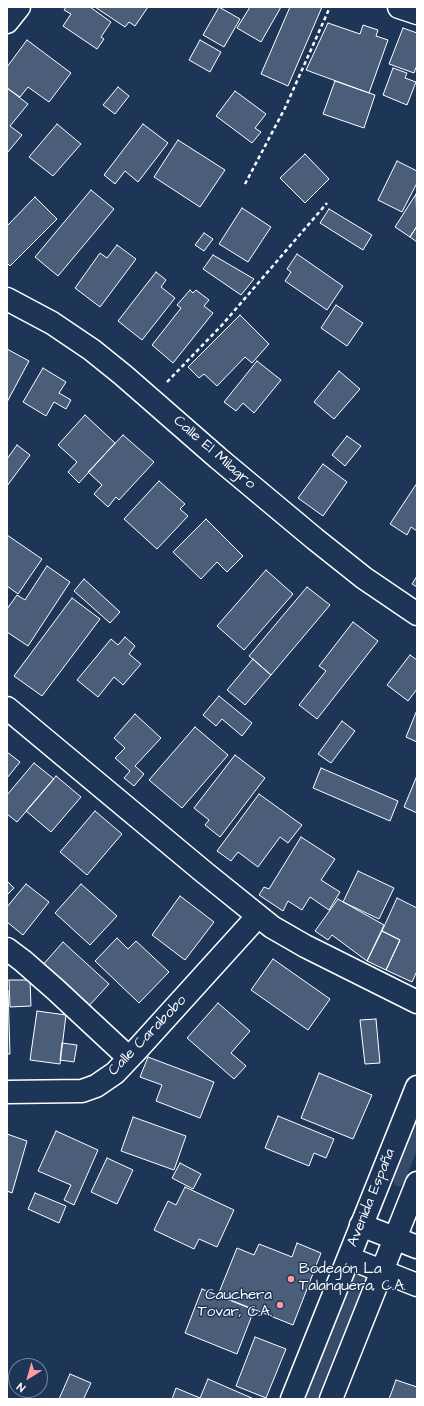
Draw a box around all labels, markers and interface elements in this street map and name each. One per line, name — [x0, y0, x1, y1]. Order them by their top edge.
street label: Calle El Milagro — [169, 412, 259, 494]
street label: Calle Carabobo — [105, 992, 191, 1080]
street label: Avenida España — [344, 1146, 400, 1250]
place label: Bodegón La Talanquera, C.A. — [299, 1261, 406, 1296]
marker: Bodegón La Talanquera, C.A. — [286, 1274, 296, 1284]
place label: Cauchera Tovar, C.A. — [197, 1287, 272, 1322]
marker: Cauchera Tovar, C.A. — [275, 1300, 285, 1310]
north arrow — [8, 1358, 48, 1398]
text: N — [14, 1379, 28, 1395]

